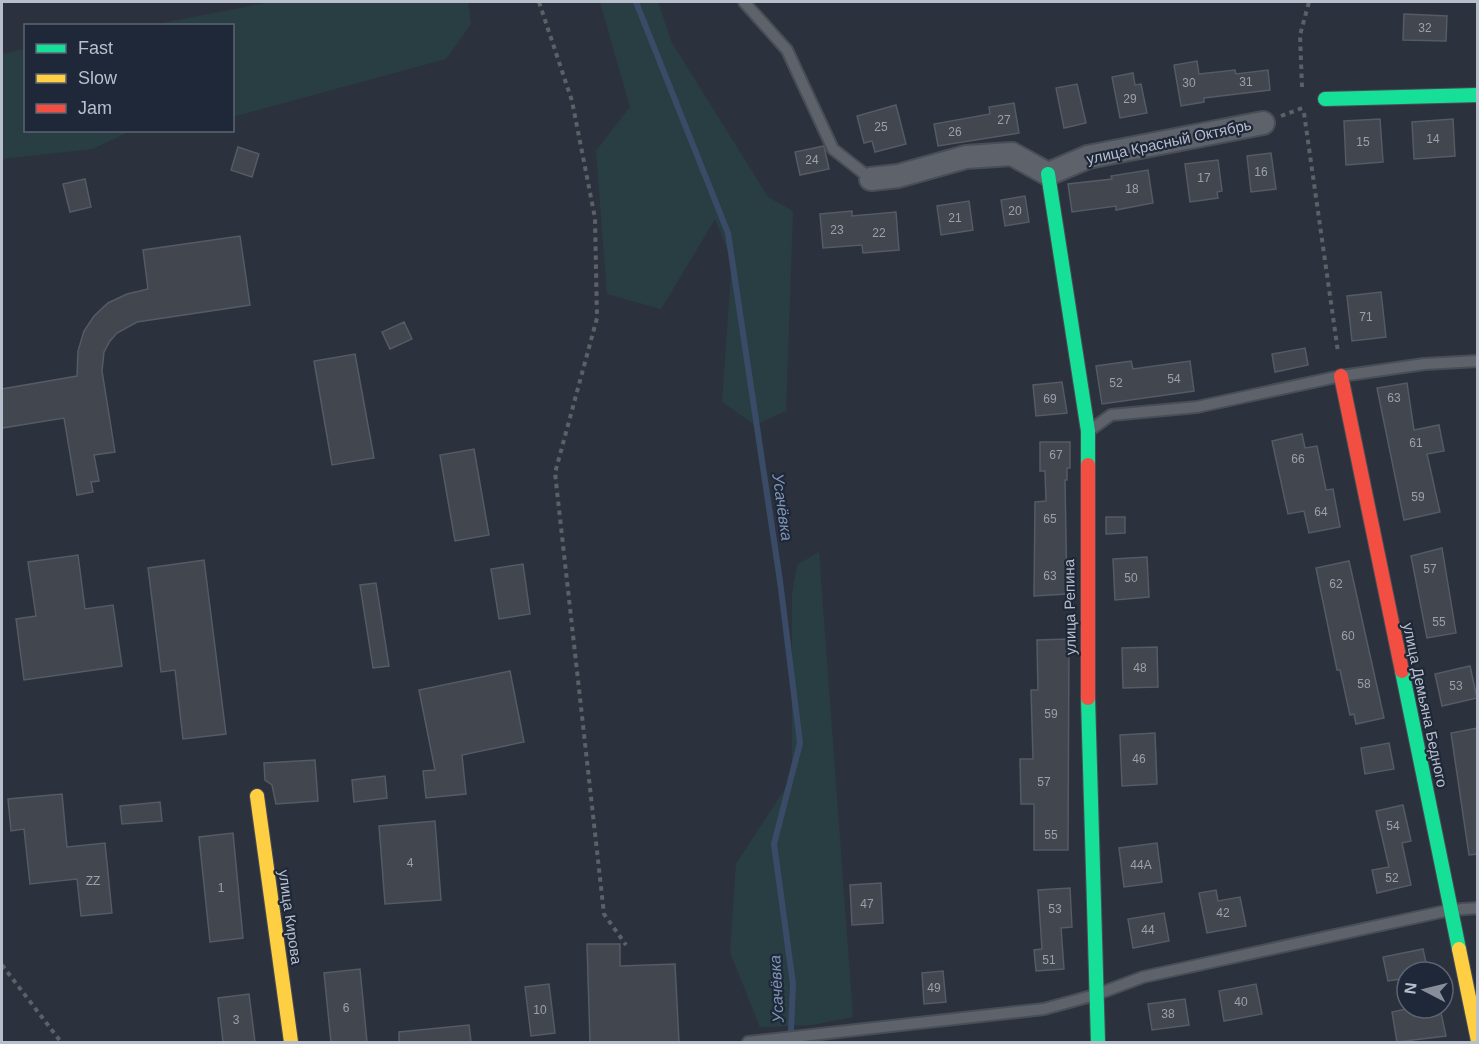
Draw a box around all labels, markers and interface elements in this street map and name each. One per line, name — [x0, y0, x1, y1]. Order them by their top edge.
house number: 32 — [1418, 21, 1432, 35]
legend — [24, 24, 234, 132]
text: Fast — [78, 38, 113, 58]
text: Slow — [78, 68, 118, 88]
house number: 31 — [1239, 75, 1253, 89]
house number: 30 — [1182, 76, 1196, 90]
house number: 29 — [1123, 92, 1137, 106]
text: Jam — [78, 98, 112, 118]
house number: 27 — [997, 113, 1011, 127]
street label: улица Красный Октябрь — [1085, 116, 1253, 167]
house number: 25 — [874, 120, 888, 134]
house number: 26 — [948, 125, 962, 139]
house number: 14 — [1426, 132, 1440, 146]
house number: 15 — [1356, 135, 1370, 149]
house number: 24 — [805, 153, 819, 167]
house number: 16 — [1254, 165, 1268, 179]
house number: 17 — [1197, 171, 1211, 185]
house number: 18 — [1125, 182, 1139, 196]
house number: 20 — [1008, 204, 1022, 218]
house number: 21 — [948, 211, 962, 225]
house number: 23 — [830, 223, 844, 237]
house number: 22 — [872, 226, 886, 240]
house number: 71 — [1359, 310, 1373, 324]
house number: 54 — [1167, 372, 1181, 386]
house number: 52 — [1109, 376, 1123, 390]
house number: 63 — [1387, 391, 1401, 405]
house number: 69 — [1043, 392, 1057, 406]
house number: 61 — [1409, 436, 1423, 450]
house number: 67 — [1049, 448, 1063, 462]
house number: 66 — [1291, 452, 1305, 466]
water label: Усачёвка — [769, 471, 796, 542]
house number: 59 — [1411, 490, 1425, 504]
house number: 64 — [1314, 505, 1328, 519]
house number: 65 — [1043, 512, 1057, 526]
street label: улица Репина — [1060, 558, 1079, 655]
house number: 57 — [1423, 562, 1437, 576]
house number: 63 — [1043, 569, 1057, 583]
house number: 50 — [1124, 571, 1138, 585]
house number: 62 — [1329, 577, 1343, 591]
house number: 55 — [1432, 615, 1446, 629]
street label: улица Демьяна Бедного — [1400, 621, 1451, 789]
house number: 60 — [1341, 629, 1355, 643]
house number: 48 — [1133, 661, 1147, 675]
house number: 58 — [1357, 677, 1371, 691]
house number: 53 — [1449, 679, 1463, 693]
house number: 59 — [1044, 707, 1058, 721]
house number: 46 — [1132, 752, 1146, 766]
house number: 57 — [1037, 775, 1051, 789]
house number: 54 — [1386, 819, 1400, 833]
house number: 55 — [1044, 828, 1058, 842]
house number: 4 — [407, 856, 414, 870]
house number: 44А — [1130, 858, 1152, 872]
street label: улица Кирова — [275, 869, 306, 966]
house number: 52 — [1385, 871, 1399, 885]
house number: ZZ — [86, 874, 100, 888]
house number: 1 — [218, 881, 225, 895]
house number: 47 — [860, 897, 874, 911]
house number: 53 — [1048, 902, 1062, 916]
house number: 42 — [1216, 906, 1230, 920]
house number: 44 — [1141, 923, 1155, 937]
house number: 51 — [1042, 953, 1056, 967]
water label: Усачёвка — [766, 955, 787, 1024]
north arrow — [1395, 960, 1455, 1020]
house number: 49 — [927, 981, 941, 995]
text: N — [1401, 981, 1420, 995]
house number: 40 — [1234, 995, 1248, 1009]
house number: 6 — [343, 1001, 350, 1015]
house number: 10 — [533, 1003, 547, 1017]
house number: 38 — [1161, 1007, 1175, 1021]
house number: 3 — [233, 1013, 240, 1027]

